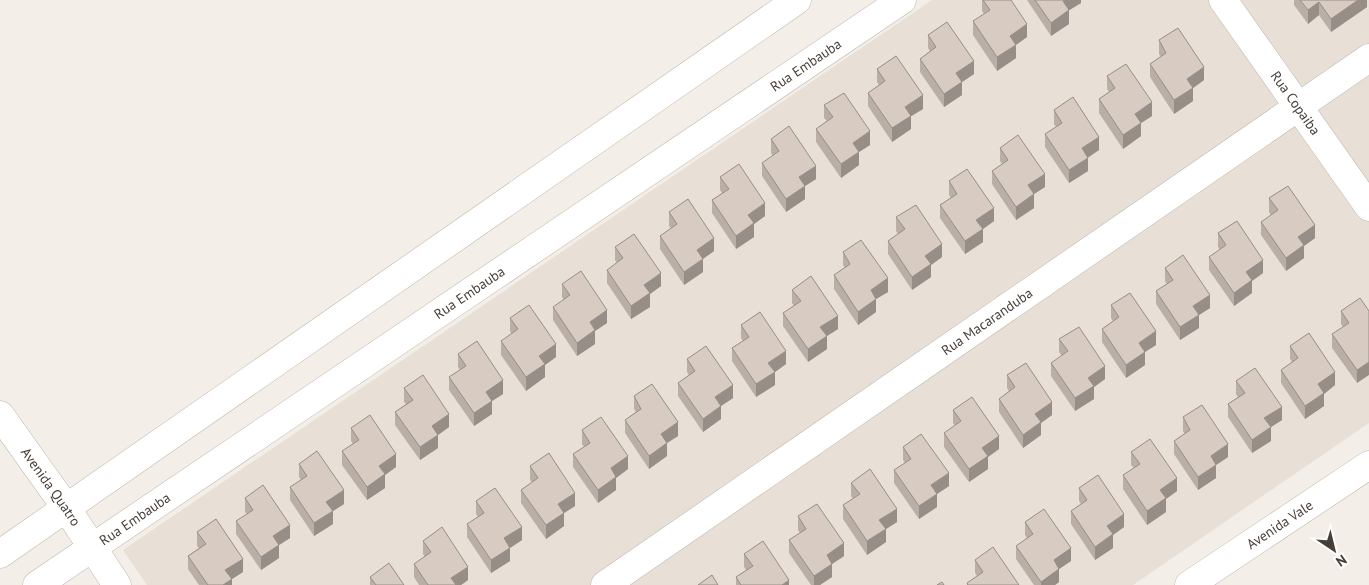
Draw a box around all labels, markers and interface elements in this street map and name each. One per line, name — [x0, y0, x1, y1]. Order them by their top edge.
street label: Rua Embauba — [767, 35, 845, 96]
street label: Rua Copaiba — [1267, 67, 1324, 139]
street label: Rua Embauba — [430, 262, 508, 323]
street label: Rua Macaranduba — [938, 284, 1036, 359]
street label: Avenida Quatro — [17, 444, 85, 530]
street label: Rua Embauba — [96, 488, 174, 549]
street label: Avenida Vale — [1243, 496, 1316, 553]
north arrow — [1309, 525, 1359, 575]
text: N — [1333, 551, 1350, 571]

